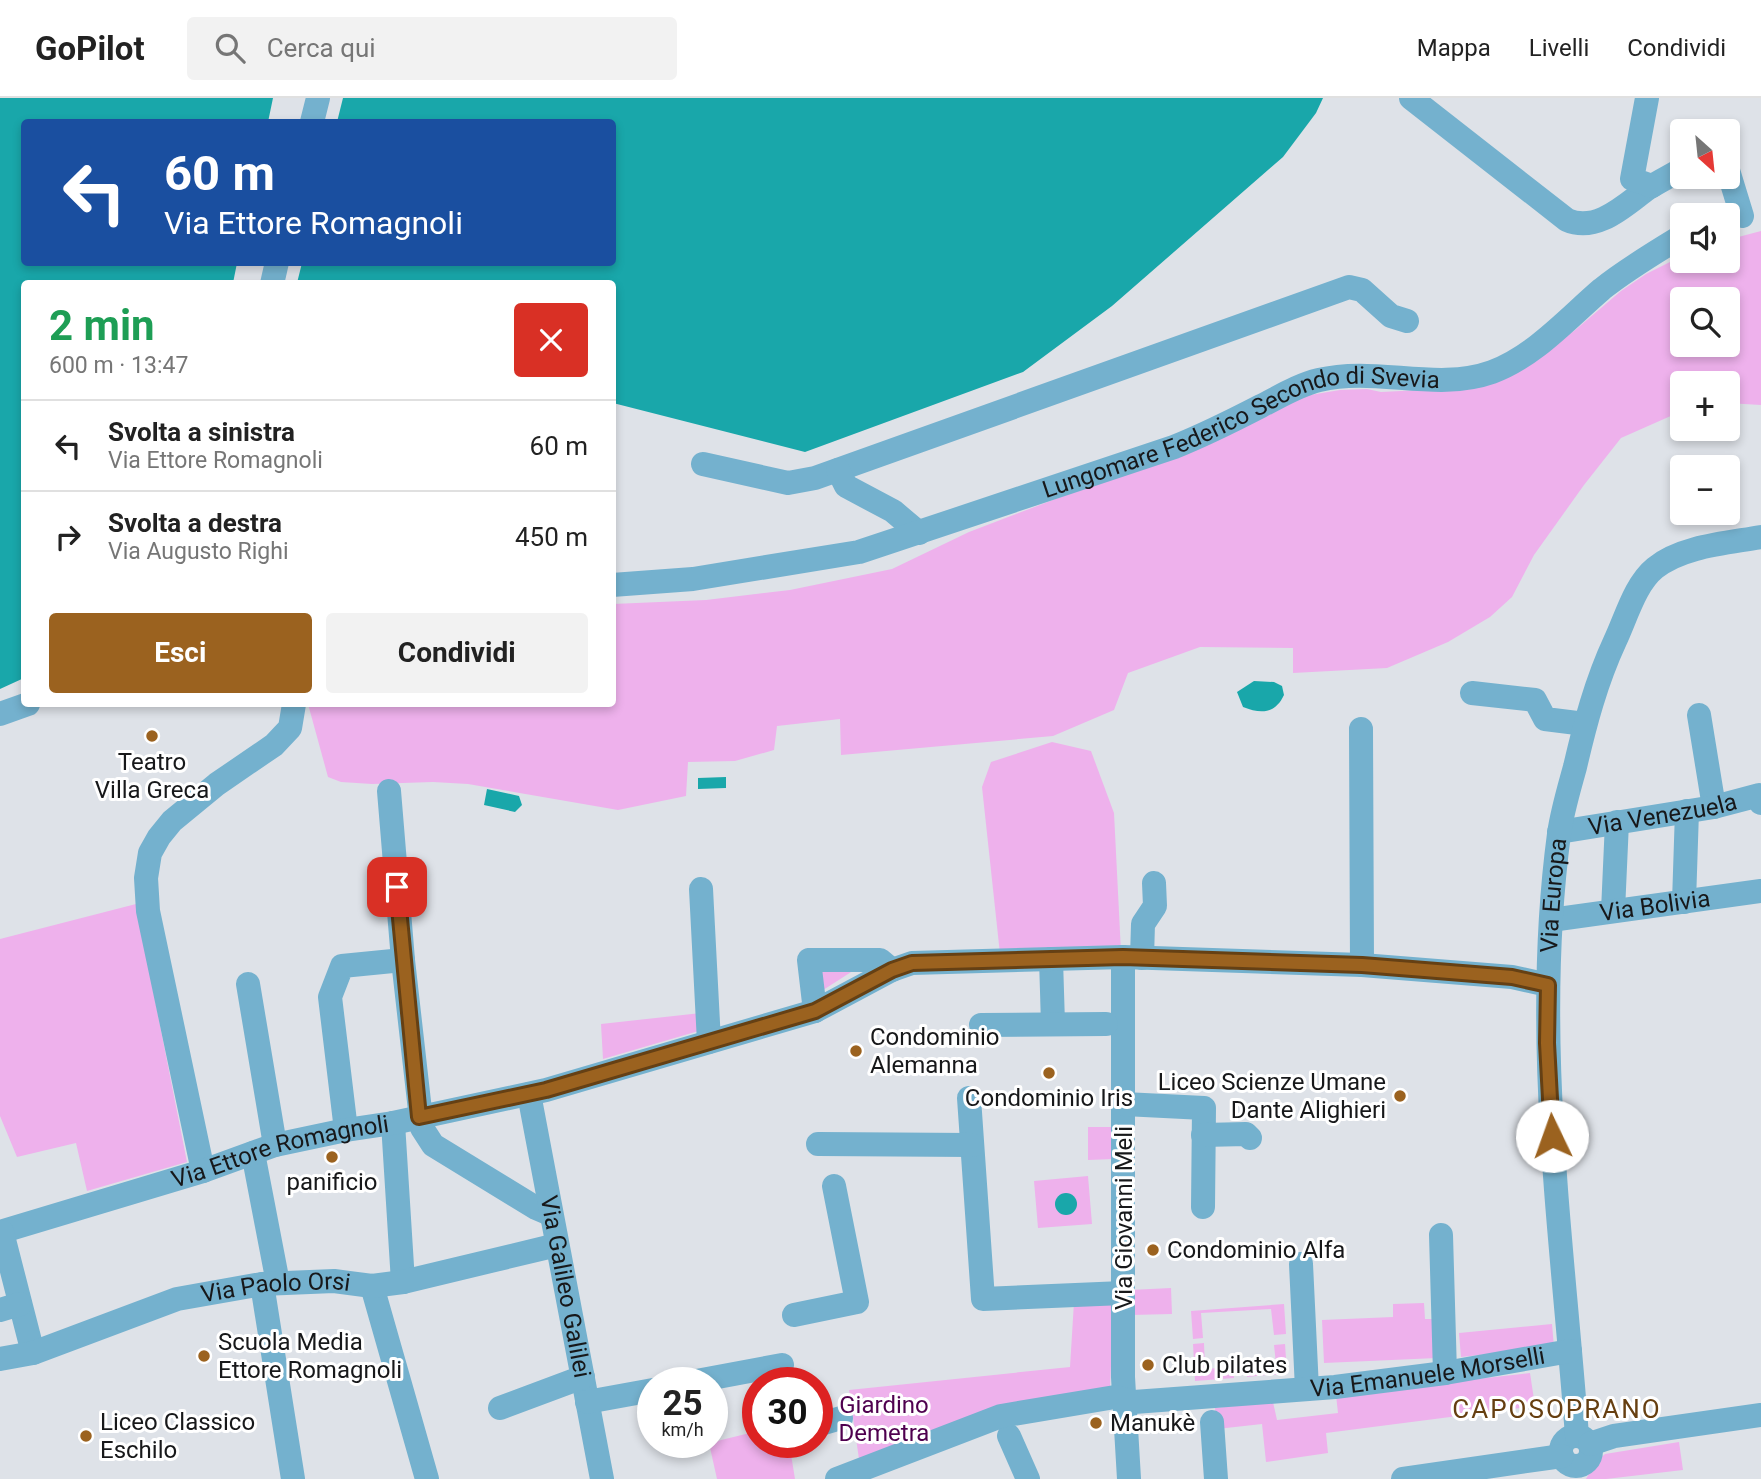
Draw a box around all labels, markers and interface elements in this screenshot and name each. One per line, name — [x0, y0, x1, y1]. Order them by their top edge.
search box — [187, 17, 677, 80]
text: GoPilot — [35, 29, 145, 68]
icon: search — [211, 29, 249, 67]
text: Cerca qui — [267, 33, 376, 63]
text: Mappa — [1417, 34, 1491, 62]
text: Livelli — [1529, 34, 1589, 62]
text: Condividi — [1627, 34, 1726, 62]
north arrow — [1670, 119, 1740, 189]
map controls — [1670, 119, 1740, 525]
text: 60 m — [164, 145, 275, 202]
icon: left — [49, 147, 140, 238]
button: sound — [1670, 203, 1740, 273]
text: Via Ettore Romagnoli — [164, 204, 463, 242]
button: search — [1670, 287, 1740, 357]
text: 2 min — [49, 301, 155, 350]
button: close — [514, 303, 588, 377]
text: 600 m · 13:47 — [49, 352, 188, 379]
street label: Lungomare Federico Secondo di Svevia — [1039, 362, 1440, 504]
button: + — [1670, 371, 1740, 441]
text: Svolta a sinistra — [108, 417, 295, 447]
icon: left — [49, 427, 87, 465]
text: 60 m — [530, 431, 588, 461]
text: Via Ettore Romagnoli — [108, 447, 323, 474]
button: − — [1670, 455, 1740, 525]
text: Svolta a destra — [108, 508, 282, 538]
icon: right — [49, 518, 87, 556]
text: 450 m — [515, 522, 588, 552]
text: Via Augusto Righi — [108, 538, 289, 565]
button: Esci — [49, 613, 312, 693]
button: Condividi — [326, 613, 588, 693]
marker: Teatro Villa Greca — [144, 728, 160, 744]
place label: Teatro Villa Greca — [95, 748, 209, 804]
street label: Via Venezuela — [1586, 787, 1740, 841]
street label: Via Europa — [1535, 836, 1572, 953]
pin — [367, 857, 427, 917]
icon: arrive — [378, 868, 416, 906]
street label: Via Bolivia — [1598, 884, 1712, 927]
place label: Condominio Alemanna — [870, 1023, 999, 1079]
marker: Condominio Alemanna — [848, 1043, 864, 1059]
marker: Condominio Iris — [1041, 1065, 1057, 1081]
place label: Liceo Scienze Umane Dante Alighieri — [1158, 1068, 1386, 1124]
place label: Condominio Iris — [965, 1084, 1133, 1112]
marker: Liceo Scienze Umane Dante Alighieri — [1392, 1088, 1408, 1104]
position arrow — [1515, 1099, 1589, 1173]
street label: Via Ettore Romagnoli — [168, 1110, 391, 1194]
street label: Via Giovanni Meli — [1110, 1126, 1138, 1310]
marker: panificio — [324, 1149, 340, 1165]
place label: panificio — [286, 1168, 378, 1196]
street label: Via Galileo Galilei — [535, 1193, 596, 1380]
place label: Condominio Alfa — [1167, 1236, 1345, 1264]
marker: Condominio Alfa — [1145, 1242, 1161, 1258]
street label: Via Paolo Orsi — [199, 1267, 352, 1309]
place label: Scuola Media Ettore Romagnoli — [218, 1328, 402, 1384]
street label: Via Emanuele Morselli — [1309, 1342, 1547, 1403]
marker: Scuola Media Ettore Romagnoli — [196, 1348, 212, 1364]
place label: Club pilates — [1162, 1351, 1287, 1379]
marker: Club pilates — [1140, 1357, 1156, 1373]
speed limit sign: 30 — [742, 1367, 833, 1458]
text: 25 — [662, 1383, 703, 1424]
park label: Giardino Demetra — [839, 1391, 929, 1447]
district label: CAPOSOPRANO — [1452, 1394, 1662, 1424]
place label: Liceo Classico Eschilo — [100, 1408, 255, 1464]
place label: Manukè — [1110, 1409, 1195, 1437]
marker: Manukè — [1088, 1415, 1104, 1431]
text: km/h — [661, 1419, 704, 1440]
marker: Liceo Classico Eschilo — [78, 1428, 94, 1444]

